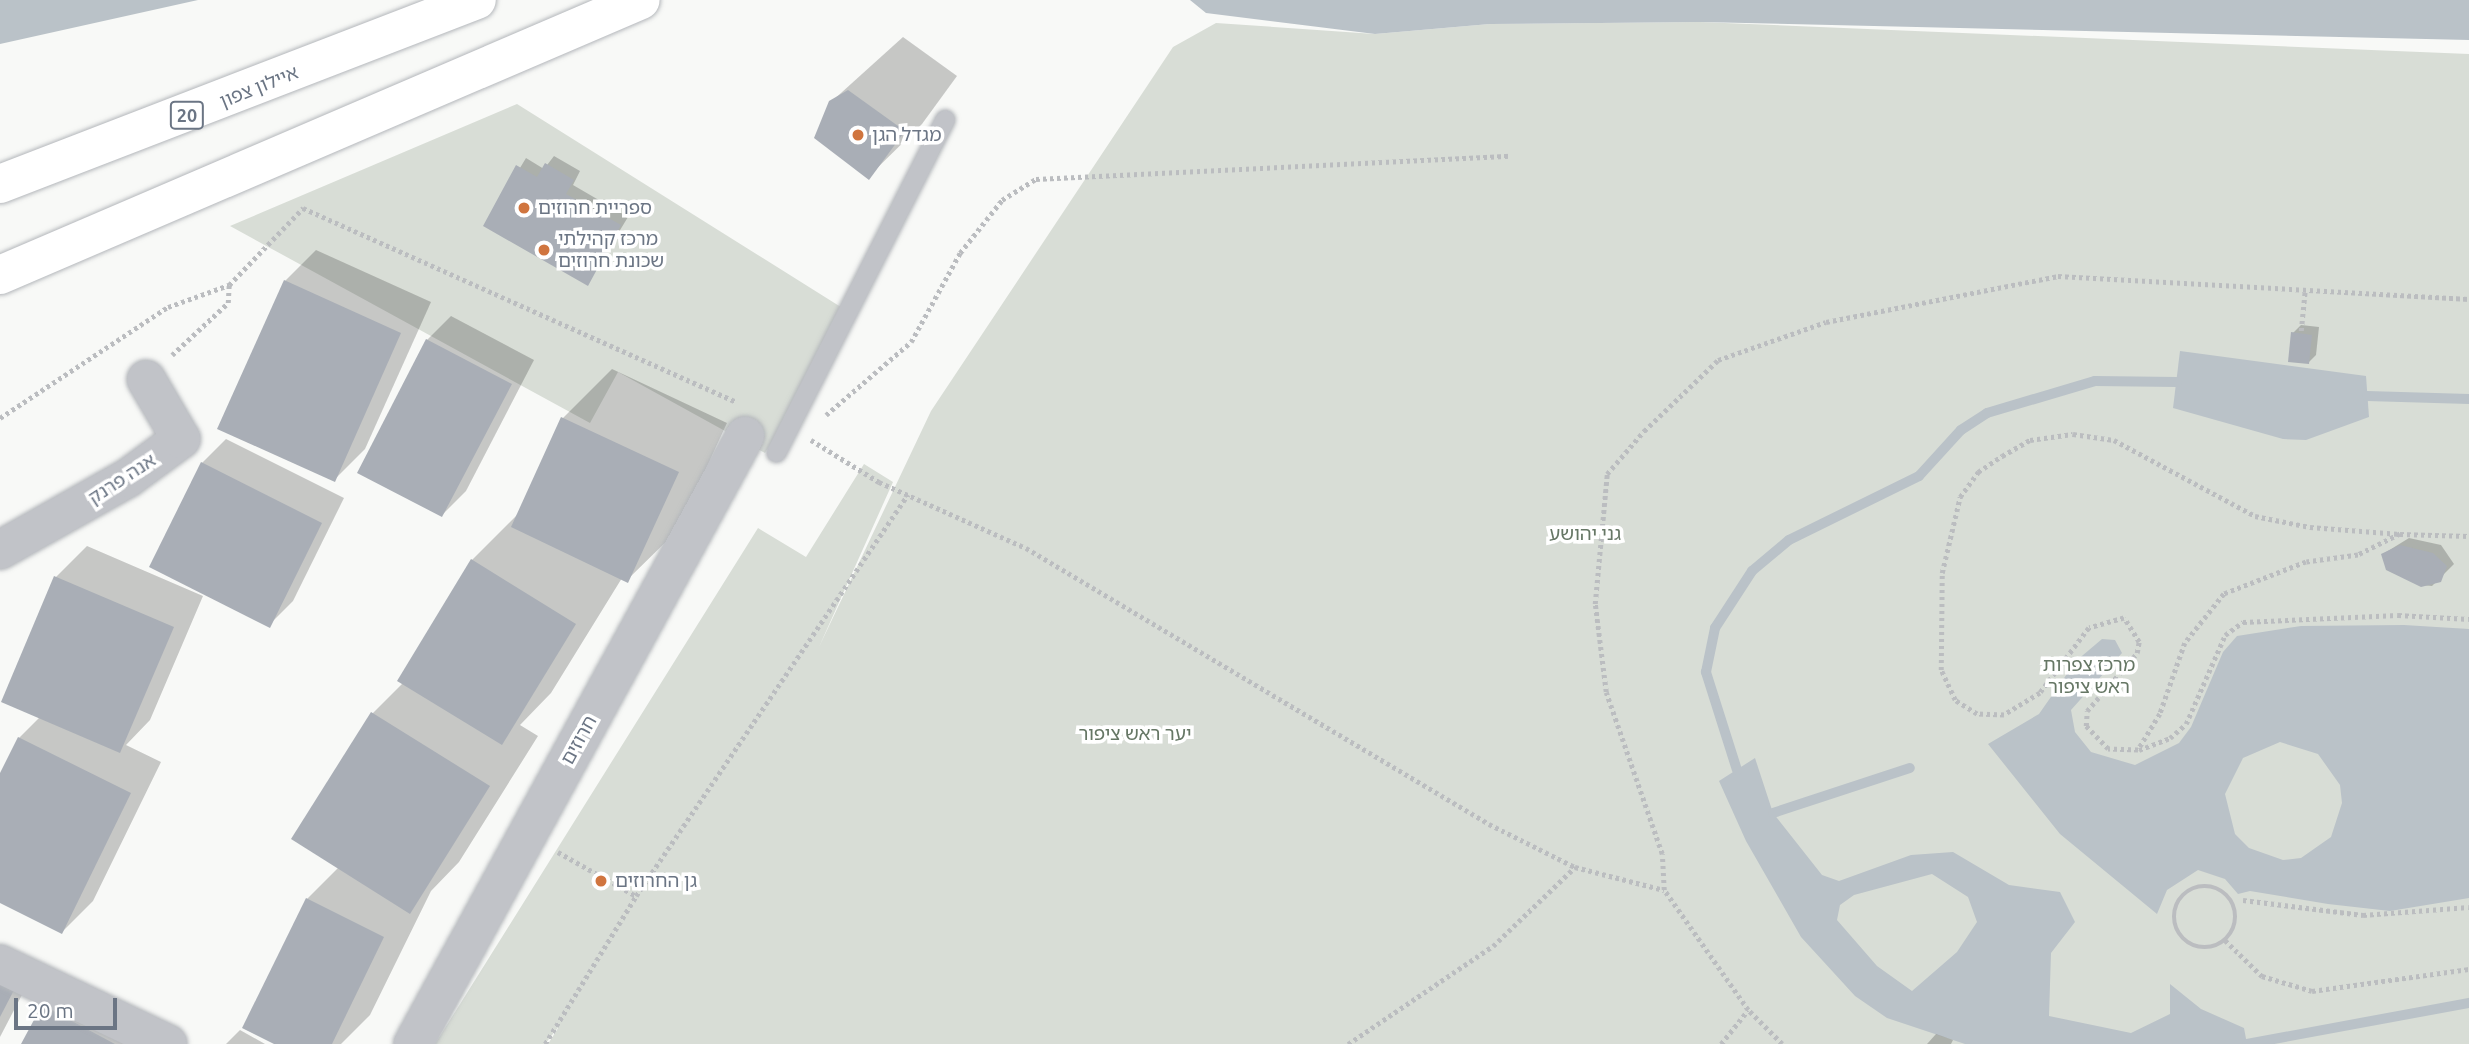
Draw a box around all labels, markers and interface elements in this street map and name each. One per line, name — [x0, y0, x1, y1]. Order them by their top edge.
street label: איילון צפון — [216, 61, 302, 113]
road number: 20 — [170, 100, 204, 130]
place label: מגדל הגן — [872, 124, 941, 146]
marker: מגדל הגן — [850, 127, 866, 143]
place label: ספריית חרוזים — [538, 197, 652, 219]
marker: ספריית חרוזים — [516, 200, 532, 216]
place label: מרכז קהילתי שכונת חרוזים — [558, 228, 664, 272]
marker: מרכז קהילתי שכונת חרוזים — [536, 242, 552, 258]
street label: אנה פרנק — [84, 449, 160, 509]
park label: גני יהושע — [1549, 523, 1621, 545]
park label: מרכז צפרות ראש ציפור — [2043, 654, 2135, 698]
street label: חרוזים — [556, 711, 602, 769]
park label: יער ראש ציפור — [1078, 723, 1192, 745]
place label: גן החרוזים — [615, 870, 697, 892]
marker: גן החרוזים — [593, 873, 609, 889]
scale bar — [18, 984, 121, 1028]
text: 20 m — [27, 998, 74, 1022]

